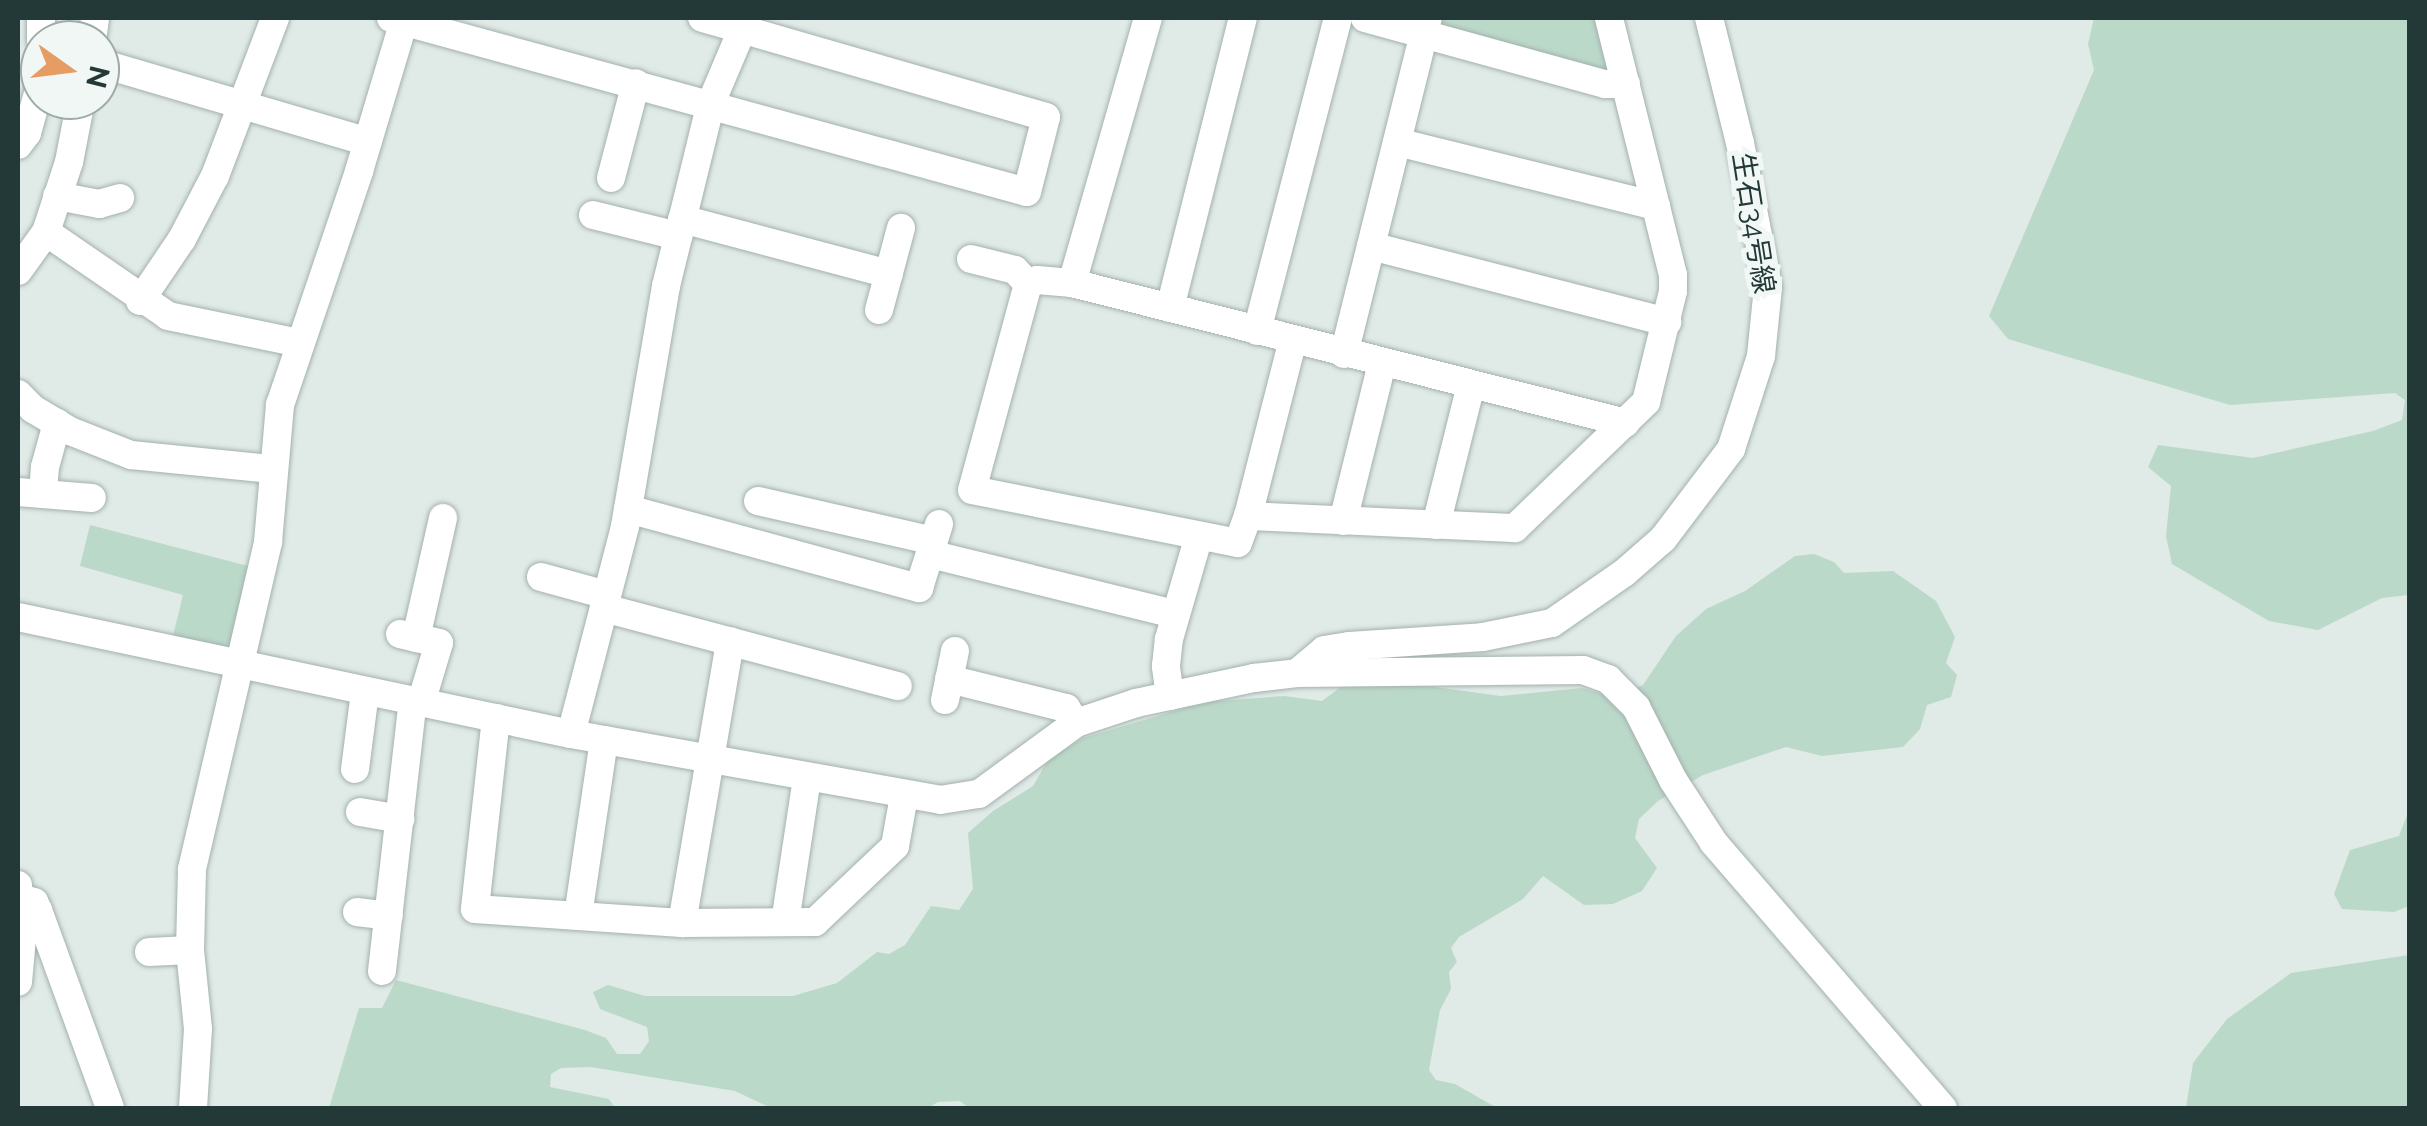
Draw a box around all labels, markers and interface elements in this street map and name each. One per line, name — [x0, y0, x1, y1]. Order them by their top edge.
north arrow — [20, 20, 120, 120]
text: N — [79, 63, 116, 91]
street label: 生石34号線 — [1725, 150, 1781, 296]

